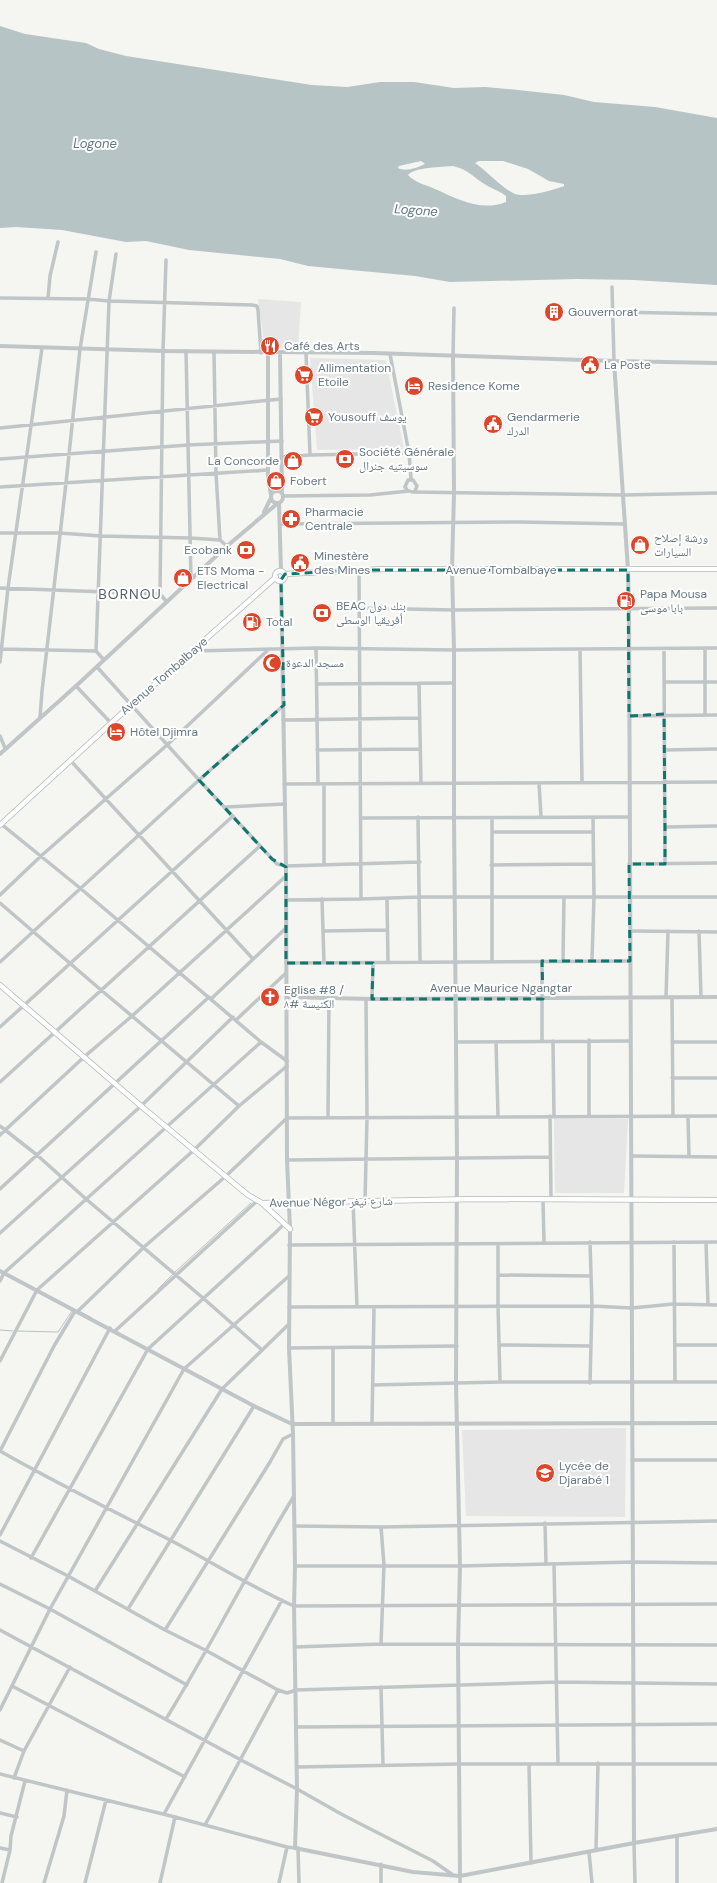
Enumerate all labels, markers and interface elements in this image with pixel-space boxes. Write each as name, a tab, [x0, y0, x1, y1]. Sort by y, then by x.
water label: Logone	[73, 135, 117, 152]
water label: Logone	[394, 200, 438, 220]
building icon: Gouvernorat	[543, 301, 565, 323]
place label: Gouvernorat	[568, 304, 638, 320]
restaurant icon: Café des Arts	[259, 335, 281, 357]
place label: Café des Arts	[284, 338, 360, 354]
public building icon: La Poste	[579, 354, 601, 376]
place label: La Poste	[604, 357, 651, 373]
place label: Allimentation Etoile	[318, 360, 391, 390]
supermarket icon: Allimentation Etoile	[293, 364, 315, 386]
hotel icon: Residence Kome	[403, 375, 425, 397]
place label: Residence Kome	[428, 378, 520, 394]
supermarket icon: Yousouff يوسف	[303, 406, 325, 428]
place label: Yousouff يوسف	[328, 409, 407, 425]
place label: Gendarmerie الدرك	[507, 409, 580, 439]
public building icon: Gendarmerie الدرك	[482, 413, 504, 435]
place label: Société Générale سوسيتيه جنرال	[359, 444, 454, 474]
bank icon: Société Générale سوسيتيه جنرال	[334, 448, 356, 470]
shop icon: La Concorde	[282, 450, 304, 472]
place label: La Concorde	[208, 453, 279, 469]
shop icon: Fobert	[265, 470, 287, 492]
place label: Fobert	[290, 473, 327, 489]
place label: Pharmacie Centrale	[305, 504, 364, 534]
pharmacy icon: Pharmacie Centrale	[280, 508, 302, 530]
place label: ورشة إصلاح السيارات	[654, 530, 708, 560]
shop icon: ورشة إصلاح السيارات	[629, 534, 651, 556]
bank icon: Ecobank	[235, 539, 257, 561]
place label: Ecobank	[184, 542, 232, 558]
place label: Minestère des Mines	[314, 548, 370, 578]
public building icon: Minestère des Mines	[289, 552, 311, 574]
street label: Avenue Tombalbaye	[446, 562, 557, 578]
place label: ETS Moma - Electrical	[197, 563, 265, 593]
shop icon: ETS Moma - Electrical	[172, 567, 194, 589]
district label: BORNOU	[98, 585, 162, 603]
place label: Papa Mousa بابا موسى	[640, 586, 707, 616]
fuel station icon: Papa Mousa بابا موسى	[615, 590, 637, 612]
place label: BEAC بنك دول أفريقيا الوسطى	[336, 598, 406, 628]
bank icon: BEAC بنك دول أفريقيا الوسطى	[311, 602, 333, 624]
fuel station icon: Total	[241, 611, 263, 633]
place label: Total	[266, 614, 292, 630]
street label: Avenue Tombalbaye	[117, 633, 211, 718]
mosque icon: مسجد الدعوة	[261, 652, 283, 674]
place label: مسجد الدعوة	[286, 655, 344, 671]
hotel icon: Hôtel Djimra	[105, 721, 127, 743]
place label: Hôtel Djimra	[130, 724, 198, 740]
street label: Avenue Maurice Ngangtar	[430, 980, 573, 996]
place label: Eglise #8 / الكنيسة #٨	[284, 982, 344, 1012]
church icon: Eglise #8 / الكنيسة #٨	[259, 986, 281, 1008]
street label: Avenue Négor شارع نيغر	[269, 1193, 393, 1211]
place label: Lycée de Djarabé 1	[559, 1458, 609, 1488]
school or university icon: Lycée de Djarabé 1	[534, 1462, 556, 1484]

